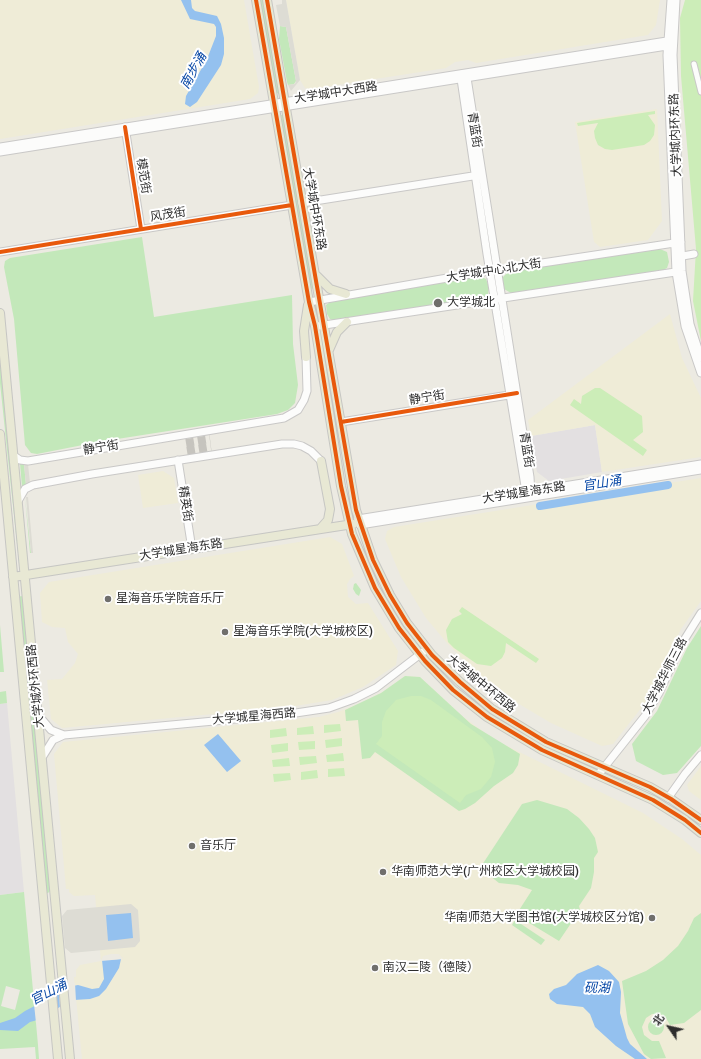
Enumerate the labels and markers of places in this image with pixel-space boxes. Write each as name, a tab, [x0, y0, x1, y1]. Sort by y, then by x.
place label: 大学城北	[447, 296, 495, 310]
marker: 大学城北	[432, 297, 444, 309]
place label: 星海音乐学院音乐厅	[116, 592, 224, 606]
marker: 星海音乐学院音乐厅	[103, 594, 113, 604]
place label: 星海音乐学院(大学城校区)	[233, 625, 373, 639]
marker: 星海音乐学院(大学城校区)	[220, 627, 230, 637]
place label: 音乐厅	[200, 839, 236, 853]
marker: 音乐厅	[187, 841, 197, 851]
place label: 华南师范大学(广州校区大学城校园)	[391, 865, 579, 879]
marker: 华南师范大学(广州校区大学城校园)	[378, 867, 388, 877]
place label: 华南师范大学图书馆(大学城校区分馆)	[444, 911, 644, 925]
marker: 华南师范大学图书馆(大学城校区分馆)	[647, 913, 657, 923]
place label: 南汉二陵（德陵）	[383, 961, 479, 975]
marker: 南汉二陵（德陵）	[370, 963, 380, 973]

